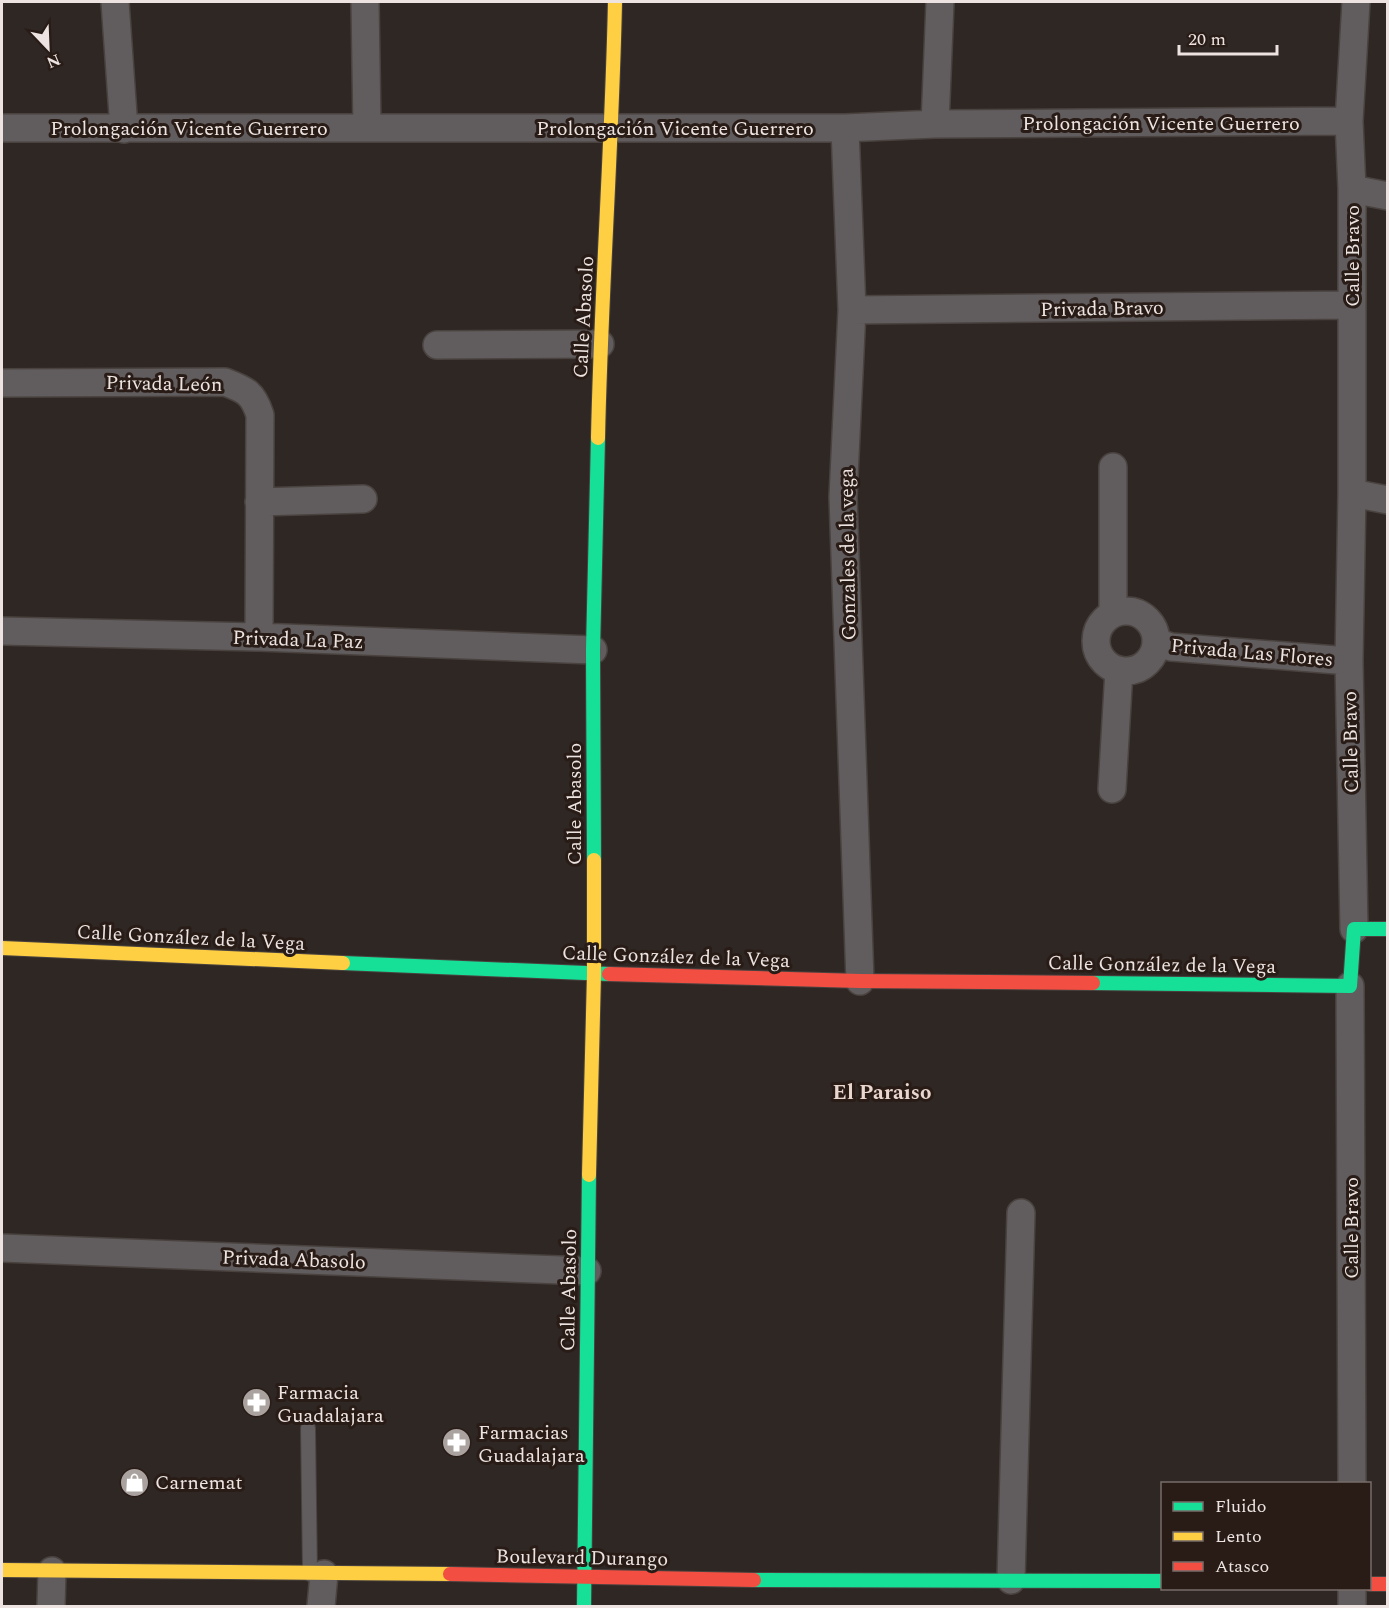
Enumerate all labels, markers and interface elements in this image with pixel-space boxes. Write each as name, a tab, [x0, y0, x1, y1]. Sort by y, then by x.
north arrow	[18, 18, 78, 78]
scale bar	[1179, 18, 1276, 56]
text: 20 m	[1188, 26, 1226, 53]
text: N	[43, 47, 64, 74]
street label: Prolongación Vicente Guerrero	[1022, 109, 1300, 139]
street label: Prolongación Vicente Guerrero	[50, 114, 328, 144]
street label: Prolongación Vicente Guerrero	[536, 114, 814, 144]
street label: Calle Bravo	[1338, 205, 1368, 307]
street label: Calle Abasolo	[566, 255, 602, 379]
street label: Privada Bravo	[1040, 293, 1164, 325]
street label: Privada León	[105, 368, 223, 400]
street label: Gonzales de la vega	[831, 467, 865, 640]
street label: Privada La Paz	[232, 623, 364, 657]
street label: Privada Las Flores	[1169, 631, 1334, 675]
street label: Calle Bravo	[1335, 691, 1367, 793]
street label: Calle Abasolo	[560, 743, 590, 865]
street label: Calle González de la Vega	[76, 917, 306, 959]
street label: Calle González de la Vega	[561, 938, 791, 976]
street label: Calle González de la Vega	[1048, 948, 1277, 982]
district label: El Paraiso	[833, 1077, 931, 1109]
street label: Calle Bravo	[1337, 1177, 1367, 1279]
street label: Calle Abasolo	[553, 1229, 585, 1351]
street label: Privada Abasolo	[222, 1242, 366, 1278]
place label: Farmacia Guadalajara	[277, 1378, 384, 1431]
pharmacy icon: Farmacia Guadalajara	[240, 1387, 272, 1419]
place label: Farmacias Guadalajara	[478, 1418, 585, 1471]
pharmacy icon: Farmacias Guadalajara	[441, 1427, 473, 1459]
shop icon: Carnemat	[118, 1466, 150, 1498]
place label: Carnemat	[155, 1468, 243, 1498]
legend	[1161, 1482, 1371, 1590]
text: Fluido	[1215, 1493, 1267, 1520]
text: Lento	[1215, 1523, 1262, 1550]
street label: Boulevard Durango	[496, 1541, 668, 1574]
text: Atasco	[1215, 1553, 1269, 1580]

